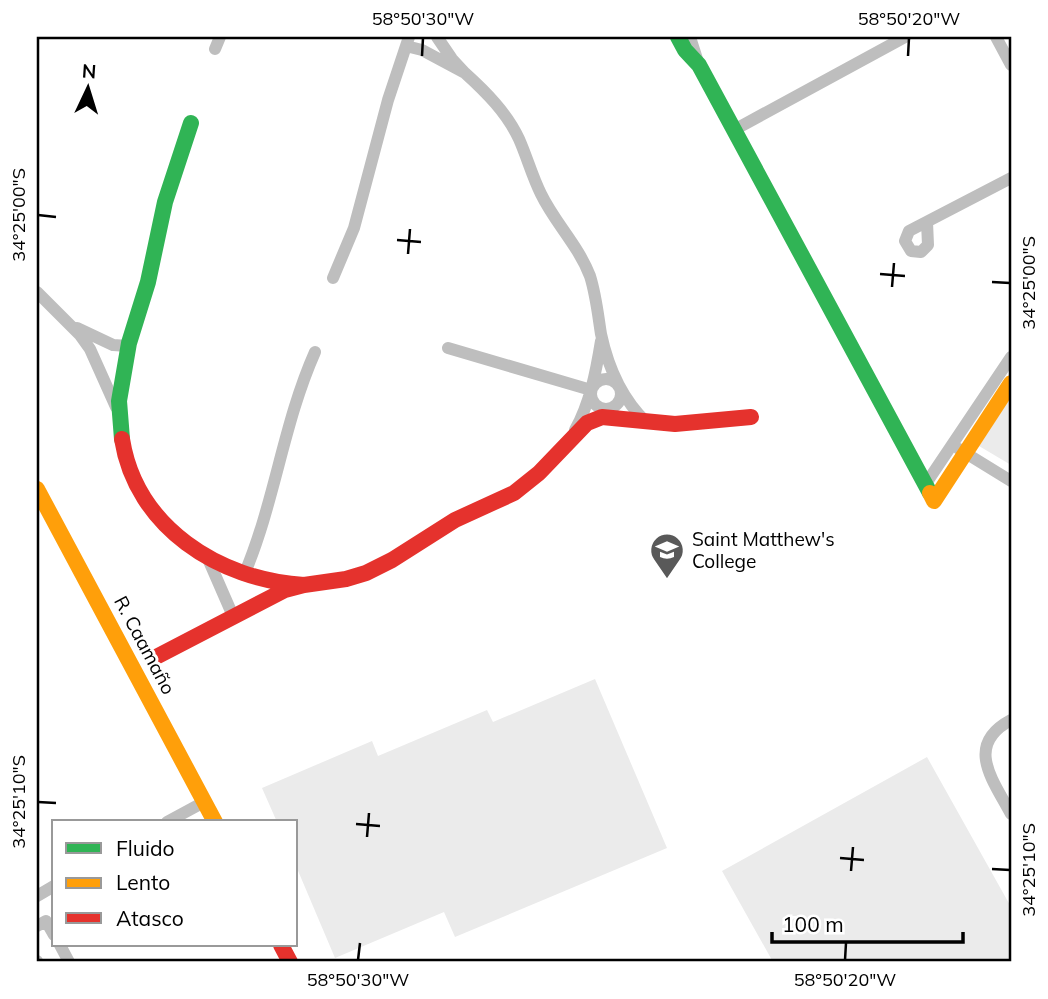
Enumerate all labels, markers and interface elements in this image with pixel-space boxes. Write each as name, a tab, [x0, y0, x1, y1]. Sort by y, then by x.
text: 58°50'30"W	[372, 7, 474, 30]
text: 58°50'20"W	[858, 7, 960, 30]
north arrow	[52, 52, 122, 122]
text: N	[81, 59, 97, 84]
text: 34°25'00"S	[7, 168, 30, 262]
text: 34°25'00"S	[1017, 236, 1040, 330]
place label: Saint Matthew's College	[692, 527, 835, 573]
school or university icon: Saint Matthew's College	[648, 531, 686, 580]
street label: R. Caamaño	[109, 592, 181, 698]
text: 34°25'10"S	[7, 755, 30, 849]
legend	[52, 820, 298, 946]
text: 34°25'10"S	[1017, 823, 1040, 917]
text: Fluido	[116, 835, 175, 861]
text: Lento	[116, 869, 170, 895]
scale bar	[772, 901, 962, 945]
text: Atasco	[116, 905, 184, 931]
text: 100 m	[782, 911, 844, 937]
text: 58°50'30"W	[307, 968, 409, 991]
text: 58°50'20"W	[794, 968, 896, 991]

